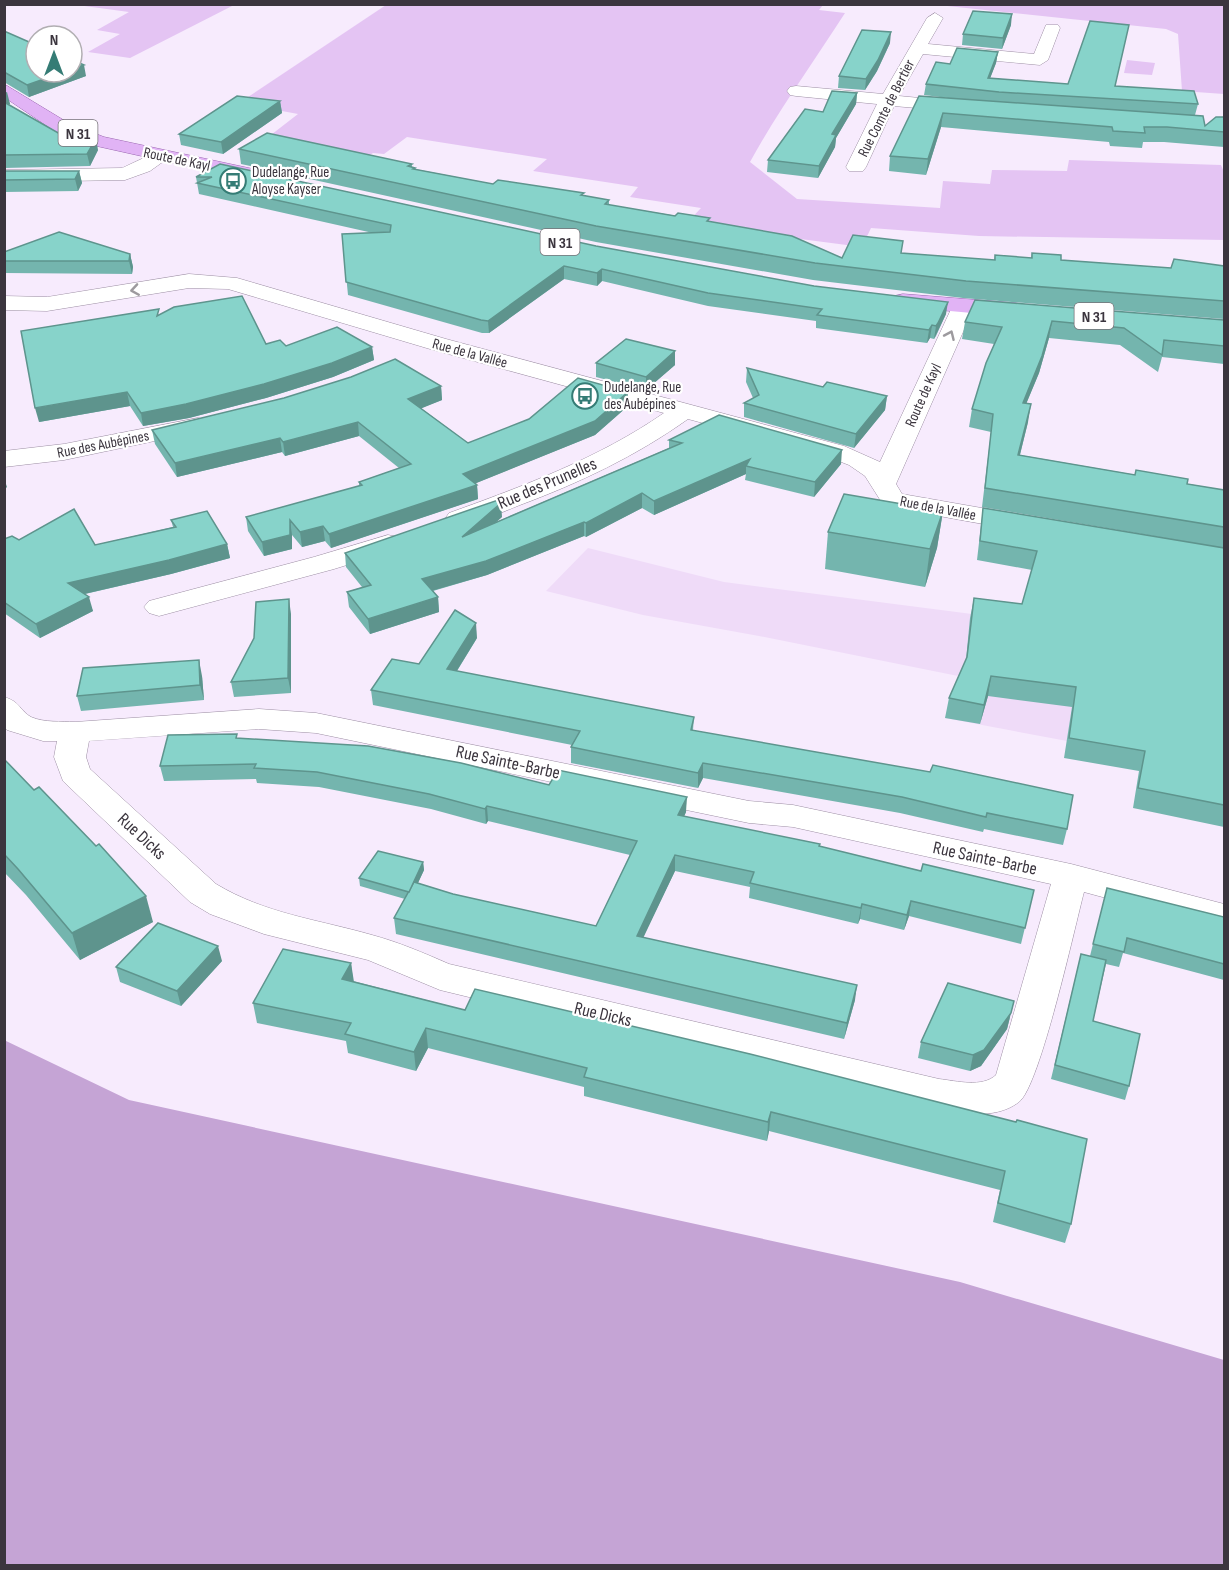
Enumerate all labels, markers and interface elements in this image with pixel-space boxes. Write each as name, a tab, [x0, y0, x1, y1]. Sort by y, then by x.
north arrow	[24, 24, 84, 84]
text: N	[50, 31, 58, 50]
street label: Rue Comte de Bertier	[854, 56, 920, 160]
road number: N 31	[58, 120, 98, 146]
street label: Route de Kayl	[142, 143, 212, 176]
place label: Dudelange, Rue Aloyse Kayser	[251, 163, 329, 199]
bus stop icon: Dudelange, Rue Aloyse Kayser	[218, 166, 248, 196]
road number: N 31	[540, 229, 580, 255]
one-way arrow	[130, 283, 140, 296]
road number: N 31	[1074, 303, 1114, 329]
one-way arrow	[942, 330, 954, 341]
street label: Rue de la Vallée	[430, 334, 509, 373]
street label: Route de Kayl	[901, 360, 946, 430]
place label: Dudelange, Rue des Aubépines	[604, 378, 681, 414]
bus stop icon: Dudelange, Rue des Aubépines	[570, 381, 600, 411]
street label: Rue des Aubépines	[55, 426, 151, 463]
street label: Rue des Prunelles	[494, 453, 600, 514]
street label: Rue de la Vallée	[898, 492, 977, 525]
street label: Rue Sainte-Barbe	[454, 741, 562, 784]
street label: Rue Dicks	[113, 809, 170, 864]
street label: Rue Sainte-Barbe	[931, 837, 1039, 880]
street label: Rue Dicks	[572, 998, 634, 1031]

